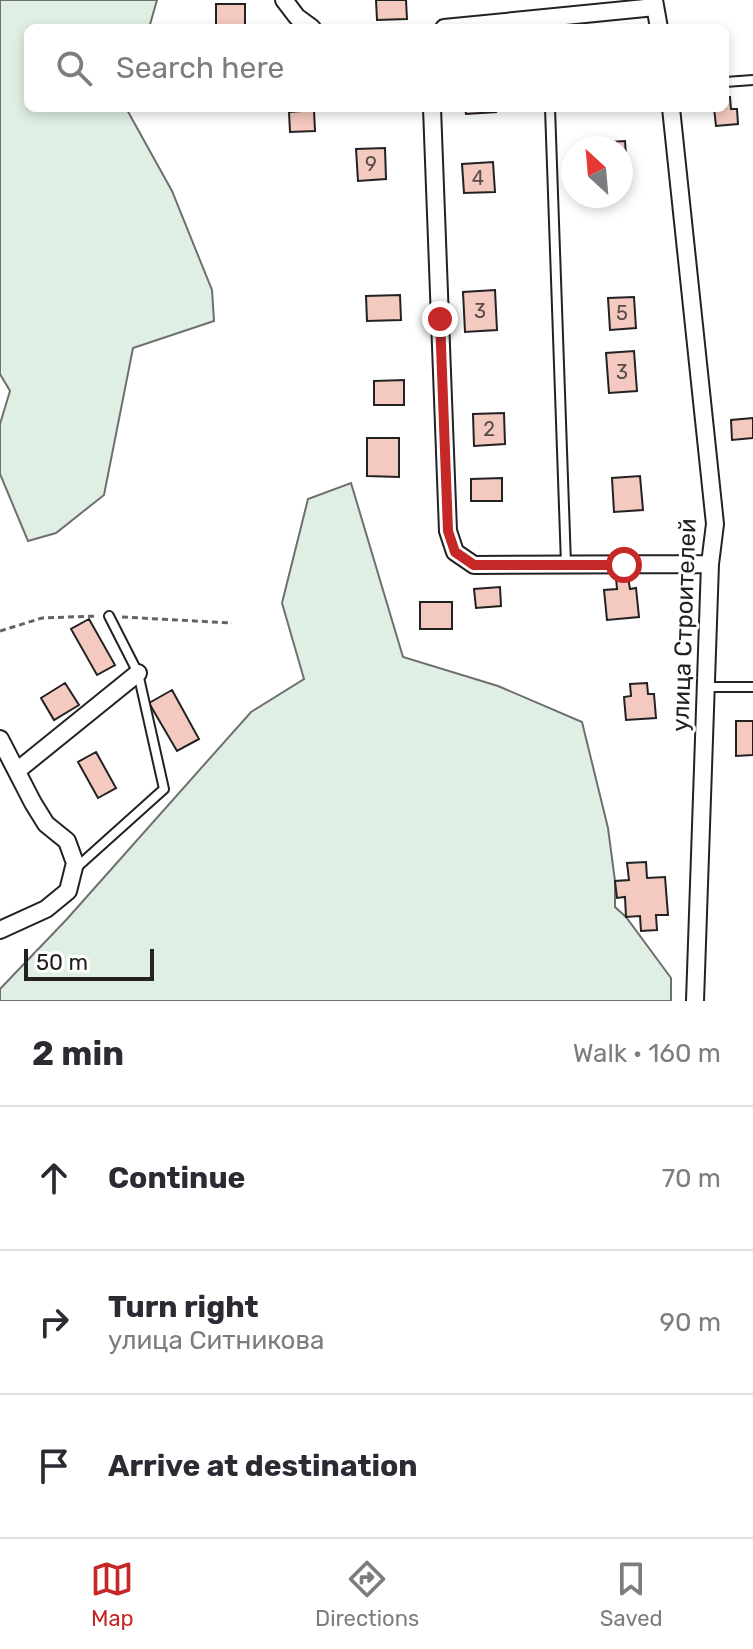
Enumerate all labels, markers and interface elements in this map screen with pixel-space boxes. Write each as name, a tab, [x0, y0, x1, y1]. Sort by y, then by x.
search box	[24, 24, 729, 112]
icon: search	[52, 46, 96, 90]
text: Search here	[116, 50, 284, 86]
north arrow	[561, 136, 633, 208]
house number: 9	[365, 152, 377, 176]
house number: 4	[472, 166, 484, 190]
house number: 3	[474, 299, 486, 323]
route end	[422, 301, 458, 337]
house number: 5	[616, 301, 628, 325]
house number: 3	[616, 360, 628, 384]
house number: 2	[483, 417, 495, 441]
street label: улица Строителей	[666, 518, 702, 732]
route start	[606, 547, 642, 583]
scale bar	[24, 945, 154, 981]
text: 50 m	[36, 949, 88, 976]
text: 2 min	[32, 1033, 124, 1074]
text: Walk · 160 m	[573, 1038, 721, 1069]
icon: ahead	[32, 1156, 76, 1200]
text: Continue	[108, 1160, 245, 1196]
text: 70 m	[662, 1163, 721, 1194]
text: Turn right	[108, 1289, 259, 1325]
icon: right	[32, 1300, 76, 1344]
text: 90 m	[660, 1307, 721, 1338]
text: улица Ситникова	[108, 1325, 324, 1356]
icon: arrive	[32, 1444, 76, 1488]
text: Arrive at destination	[108, 1448, 418, 1484]
tab: Map	[90, 1557, 134, 1632]
tab: Directions	[315, 1557, 419, 1632]
tab: Saved	[600, 1557, 663, 1632]

